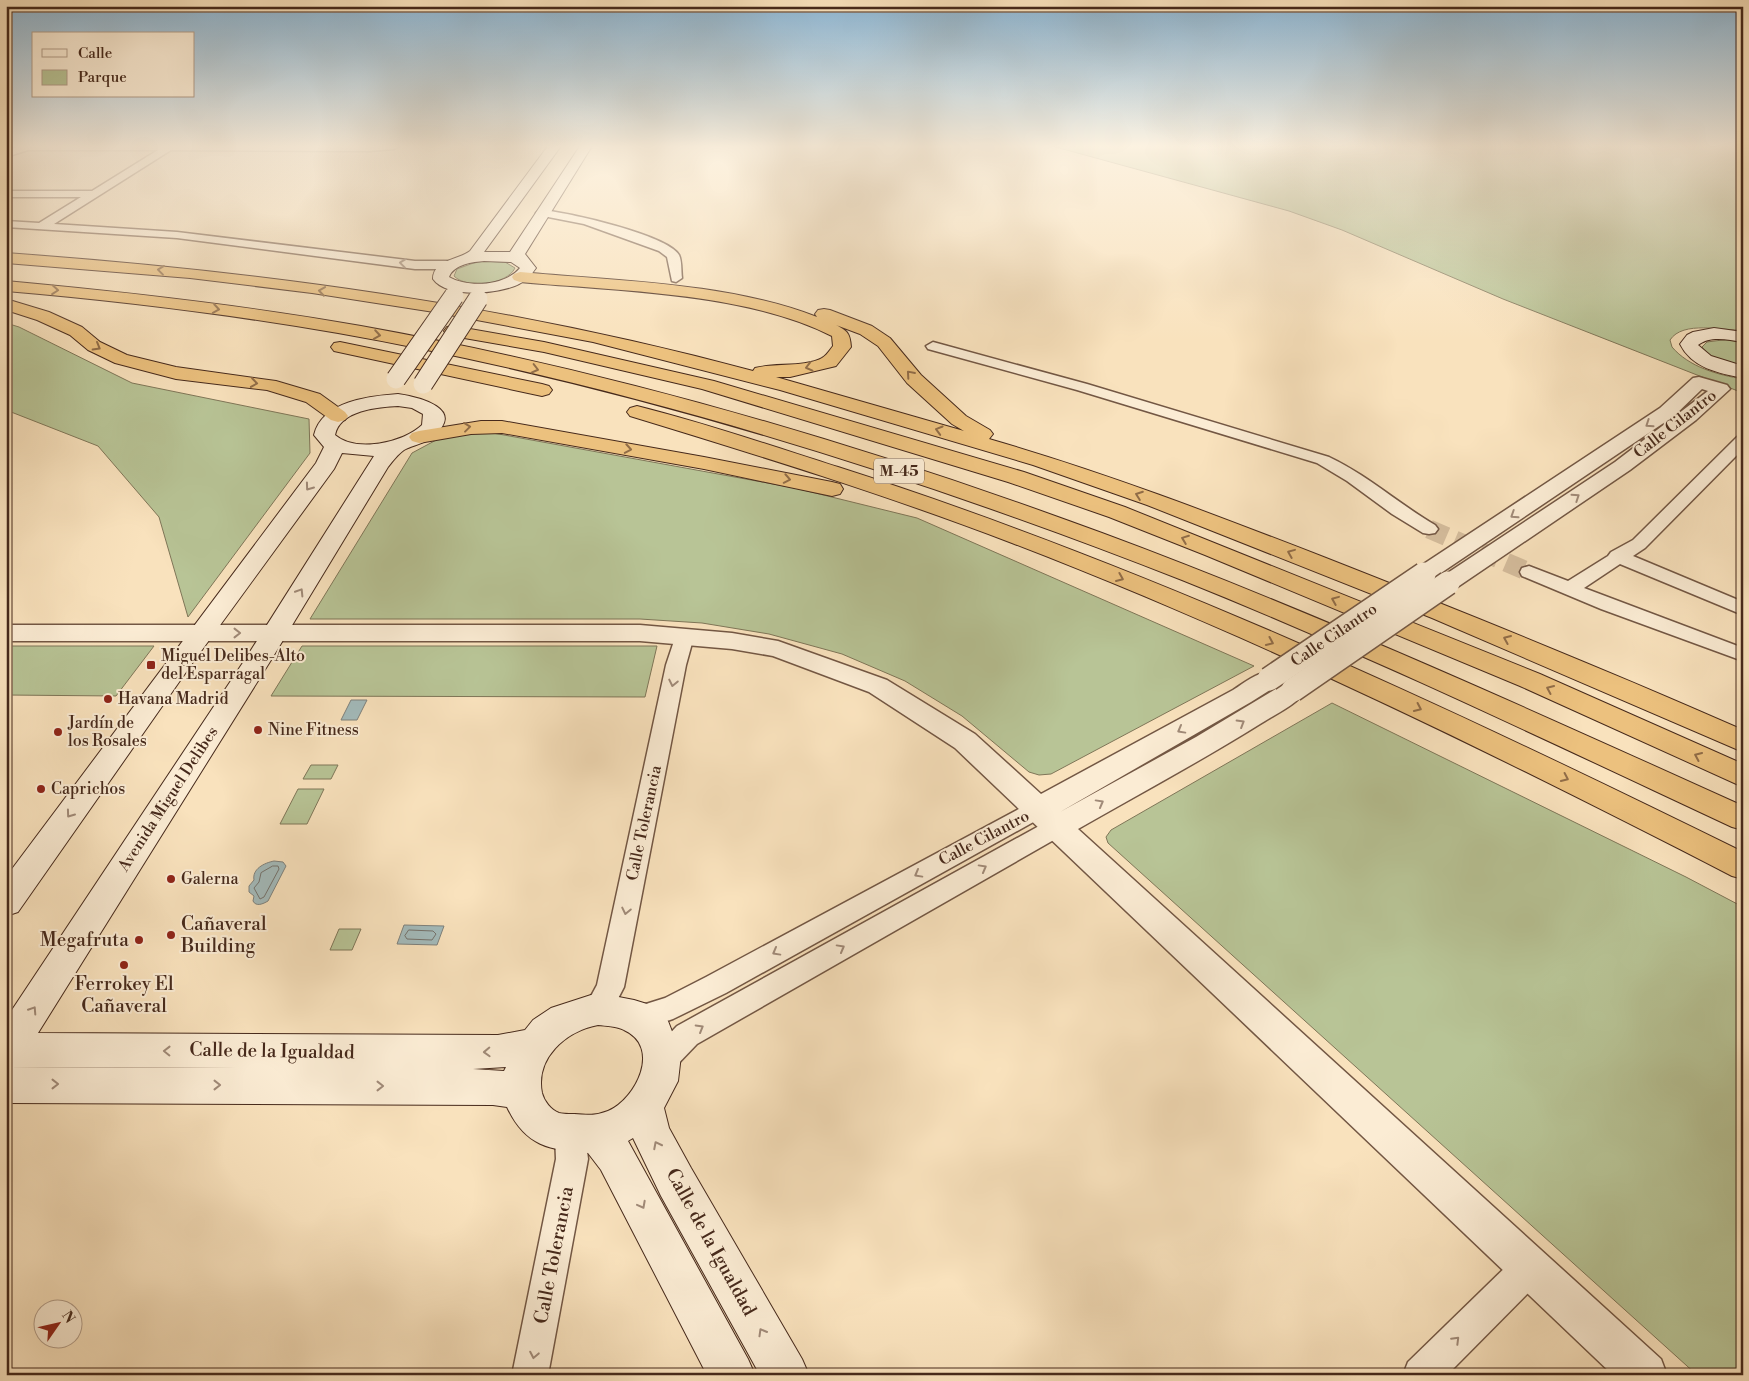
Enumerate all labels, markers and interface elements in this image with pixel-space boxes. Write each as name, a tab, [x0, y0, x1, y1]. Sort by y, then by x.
legend	[32, 32, 195, 98]
text: Calle	[78, 44, 112, 63]
text: Parque	[78, 68, 127, 87]
one-way arrow	[398, 258, 406, 269]
one-way arrow	[157, 265, 165, 276]
one-way arrow	[51, 284, 59, 295]
one-way arrow	[318, 286, 326, 297]
one-way arrow	[212, 303, 221, 313]
one-way arrow	[372, 329, 381, 339]
one-way arrow	[92, 340, 101, 350]
one-way arrow	[804, 361, 813, 372]
one-way arrow	[531, 363, 540, 374]
one-way arrow	[907, 371, 916, 380]
one-way arrow	[251, 377, 259, 388]
street label: Calle Cilantro	[1629, 385, 1721, 463]
one-way arrow	[1645, 418, 1655, 427]
one-way arrow	[463, 423, 472, 433]
one-way arrow	[935, 426, 943, 436]
one-way arrow	[623, 444, 632, 454]
road number: M-45	[874, 458, 924, 484]
one-way arrow	[783, 473, 792, 484]
one-way arrow	[306, 481, 315, 491]
one-way arrow	[1135, 491, 1144, 501]
one-way arrow	[1570, 494, 1579, 503]
one-way arrow	[1510, 508, 1519, 518]
one-way arrow	[1181, 535, 1190, 545]
one-way arrow	[1287, 549, 1296, 559]
one-way arrow	[1115, 572, 1124, 583]
one-way arrow	[293, 588, 303, 597]
one-way arrow	[1332, 596, 1340, 606]
street label: Calle Cilantro	[1287, 599, 1381, 671]
one-way arrow	[234, 628, 242, 638]
one-way arrow	[1503, 634, 1512, 645]
one-way arrow	[1265, 636, 1274, 647]
place label: Miguel Delibes-Alto del Esparragal	[161, 646, 305, 684]
marker: Miguel Delibes-Alto del Esparragal	[145, 659, 157, 671]
one-way arrow	[668, 679, 678, 687]
one-way arrow	[1546, 685, 1555, 695]
place label: Havana Madrid	[118, 689, 229, 709]
marker: Havana Madrid	[102, 693, 114, 705]
one-way arrow	[1413, 702, 1422, 713]
place label: Jardín de los Rosales	[67, 713, 147, 751]
place label: Nine Fitness	[268, 720, 359, 740]
one-way arrow	[1236, 720, 1245, 730]
street label: Avenida Miguel Delibes	[113, 723, 222, 876]
marker: Nine Fitness	[252, 724, 264, 736]
one-way arrow	[1178, 724, 1187, 734]
marker: Jardín de los Rosales	[52, 726, 64, 738]
one-way arrow	[1694, 751, 1703, 762]
street label: Calle Tolerancia	[622, 763, 666, 883]
one-way arrow	[1560, 772, 1569, 782]
place label: Caprichos	[51, 779, 125, 799]
marker: Caprichos	[35, 783, 47, 795]
one-way arrow	[1094, 799, 1103, 809]
street label: Calle Cilantro	[935, 806, 1033, 870]
one-way arrow	[68, 808, 76, 817]
one-way arrow	[977, 865, 986, 875]
one-way arrow	[914, 868, 923, 878]
place label: Galerna	[181, 869, 239, 889]
marker: Galerna	[165, 873, 177, 885]
one-way arrow	[621, 906, 631, 915]
place label: Cañaveral Building	[180, 912, 267, 958]
place label: Megafruta	[40, 928, 129, 952]
marker: Cañaveral Building	[165, 929, 177, 941]
marker: Megafruta	[133, 934, 145, 946]
one-way arrow	[836, 944, 845, 954]
one-way arrow	[772, 946, 781, 956]
marker: Ferrokey El Cañaveral	[118, 959, 130, 971]
place label: Ferrokey El Cañaveral	[74, 972, 174, 1018]
one-way arrow	[26, 1007, 36, 1016]
one-way arrow	[694, 1024, 703, 1034]
street label: Calle de la Igualdad	[189, 1038, 355, 1064]
one-way arrow	[163, 1045, 171, 1056]
one-way arrow	[483, 1047, 491, 1057]
one-way arrow	[52, 1079, 59, 1089]
one-way arrow	[214, 1080, 222, 1090]
one-way arrow	[376, 1081, 384, 1091]
one-way arrow	[653, 1141, 663, 1150]
street label: Calle de la Igualdad	[660, 1164, 762, 1320]
street label: Calle Tolerancia	[529, 1184, 579, 1326]
one-way arrow	[635, 1200, 645, 1209]
north arrow	[32, 1298, 82, 1348]
text: N	[57, 1308, 79, 1327]
one-way arrow	[758, 1329, 768, 1338]
one-way arrow	[1450, 1337, 1459, 1346]
one-way arrow	[529, 1350, 540, 1359]

